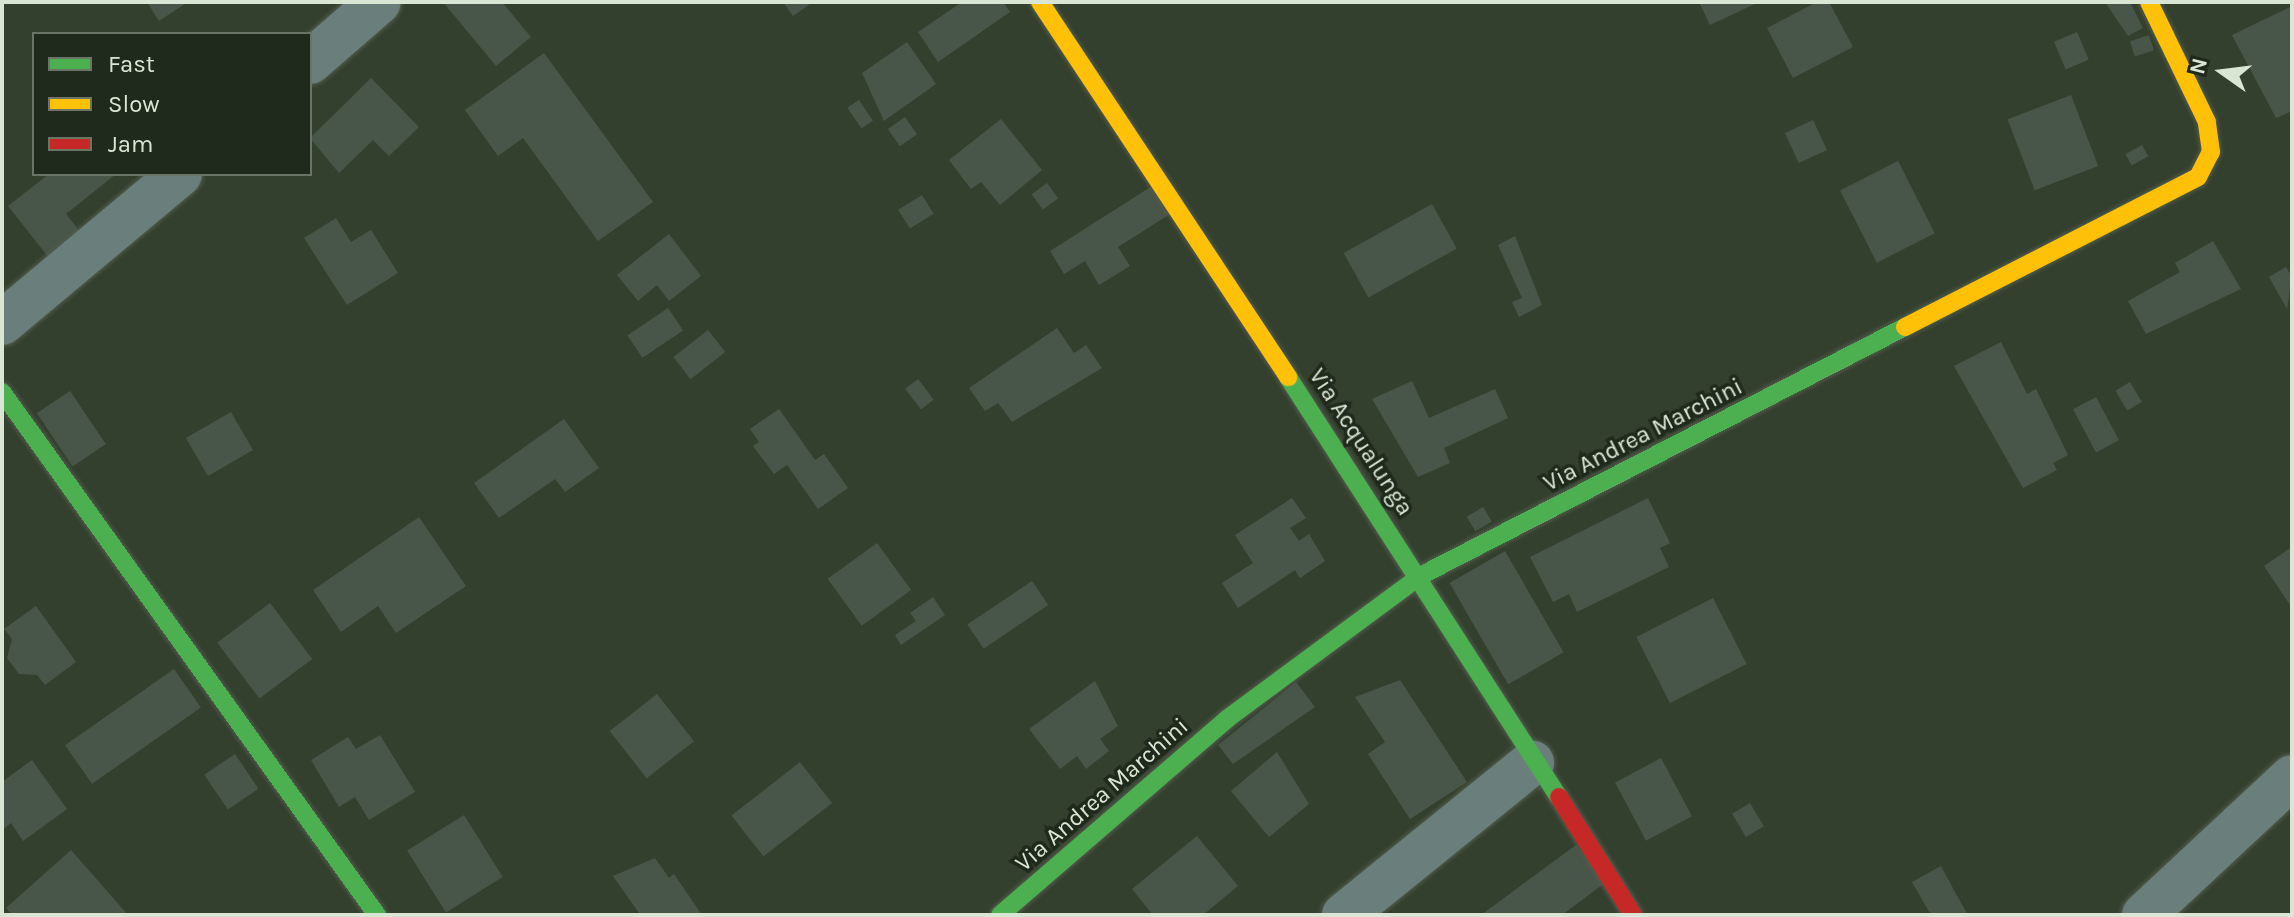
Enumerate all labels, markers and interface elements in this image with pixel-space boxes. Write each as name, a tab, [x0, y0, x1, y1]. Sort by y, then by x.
legend	[32, 32, 312, 176]
north arrow	[2182, 32, 2262, 112]
text: Fast	[108, 50, 155, 78]
text: N	[2184, 55, 2213, 77]
text: Slow	[108, 90, 160, 118]
text: Jam	[108, 130, 153, 158]
street label: Via Acqualunga	[1303, 363, 1419, 521]
street label: Via Andrea Marchini	[1539, 372, 1747, 498]
street label: Via Andrea Marchini	[1010, 712, 1194, 878]

